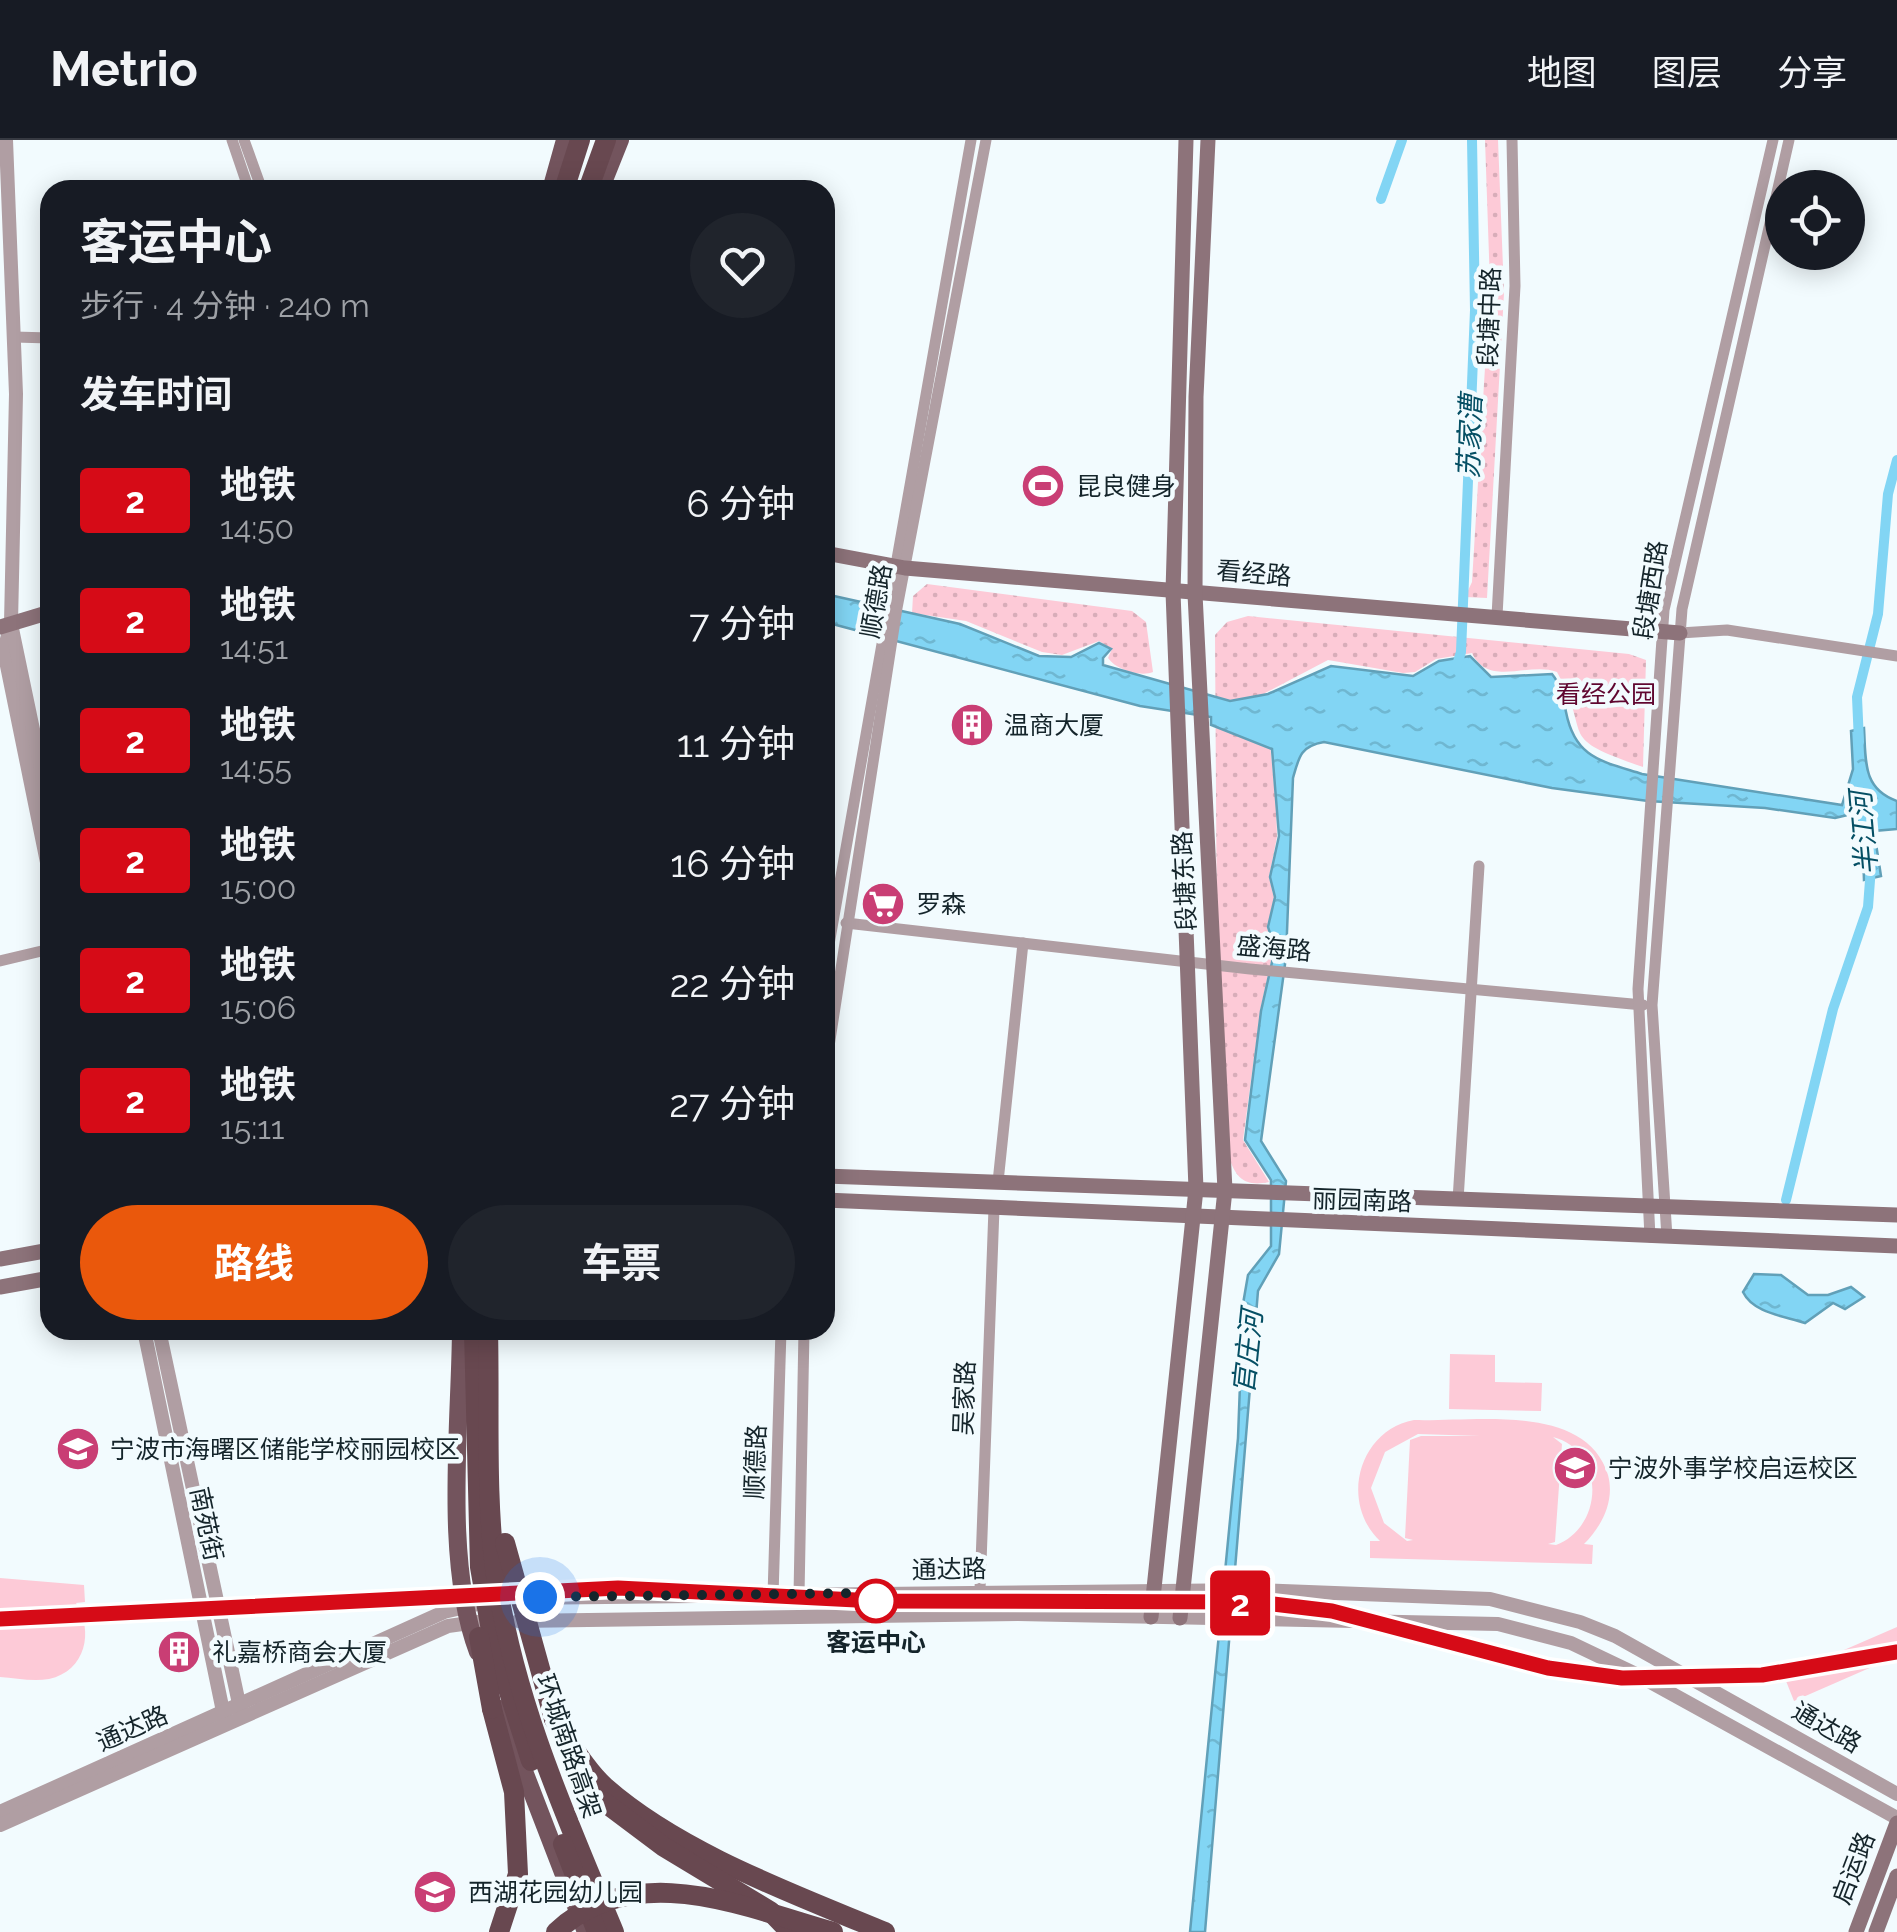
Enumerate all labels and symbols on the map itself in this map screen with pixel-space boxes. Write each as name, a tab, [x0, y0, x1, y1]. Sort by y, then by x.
street label: 段塘中路	[1472, 266, 1506, 368]
water label: 苏家漕	[1452, 389, 1488, 480]
sports icon: 昆良健身	[1020, 463, 1066, 509]
place label: 昆良健身	[1076, 471, 1176, 501]
street label: 段塘西路	[1627, 538, 1673, 642]
street label: 看经路	[1215, 555, 1293, 591]
street label: 顺德路	[855, 561, 897, 641]
park label: 看经公园	[1556, 679, 1656, 709]
building icon: 温商大厦	[949, 702, 995, 748]
place label: 温商大厦	[1004, 710, 1104, 740]
water label: 半江河	[1843, 785, 1884, 876]
street label: 段塘东路	[1166, 830, 1202, 932]
supermarket icon: 罗森	[860, 881, 906, 927]
place label: 罗森	[916, 889, 966, 919]
street label: 盛海路	[1235, 930, 1313, 966]
street label: 丽园南路	[1311, 1183, 1413, 1217]
water label: 官庄河	[1227, 1304, 1269, 1396]
street label: 吴家路	[948, 1360, 980, 1436]
street label: 顺德路	[739, 1424, 771, 1500]
school or university icon: 宁波市海曙区储能学校丽园校区	[55, 1426, 101, 1472]
place label: 宁波市海曙区储能学校丽园校区	[110, 1434, 460, 1464]
school or university icon: 宁波外事学校启运校区	[1552, 1445, 1598, 1491]
place label: 宁波外事学校启运校区	[1608, 1453, 1858, 1483]
street label: 南苑街	[185, 1484, 229, 1564]
street label: 通达路	[911, 1553, 987, 1585]
line badge: 2	[1208, 1570, 1272, 1636]
your location	[515, 1572, 565, 1622]
marker: 客运中心	[855, 1580, 897, 1622]
place label: 客运中心	[826, 1627, 926, 1657]
building icon: 礼嘉桥商会大厦	[156, 1629, 202, 1675]
place label: 礼嘉桥商会大厦	[212, 1637, 387, 1667]
street label: 环城南路高架	[530, 1670, 608, 1822]
street label: 通达路	[1787, 1695, 1867, 1759]
street label: 通达路	[92, 1699, 172, 1757]
street label: 启运路	[1826, 1828, 1880, 1908]
school or university icon: 西湖花园幼儿园	[412, 1869, 458, 1915]
place label: 西湖花园幼儿园	[468, 1877, 643, 1907]

